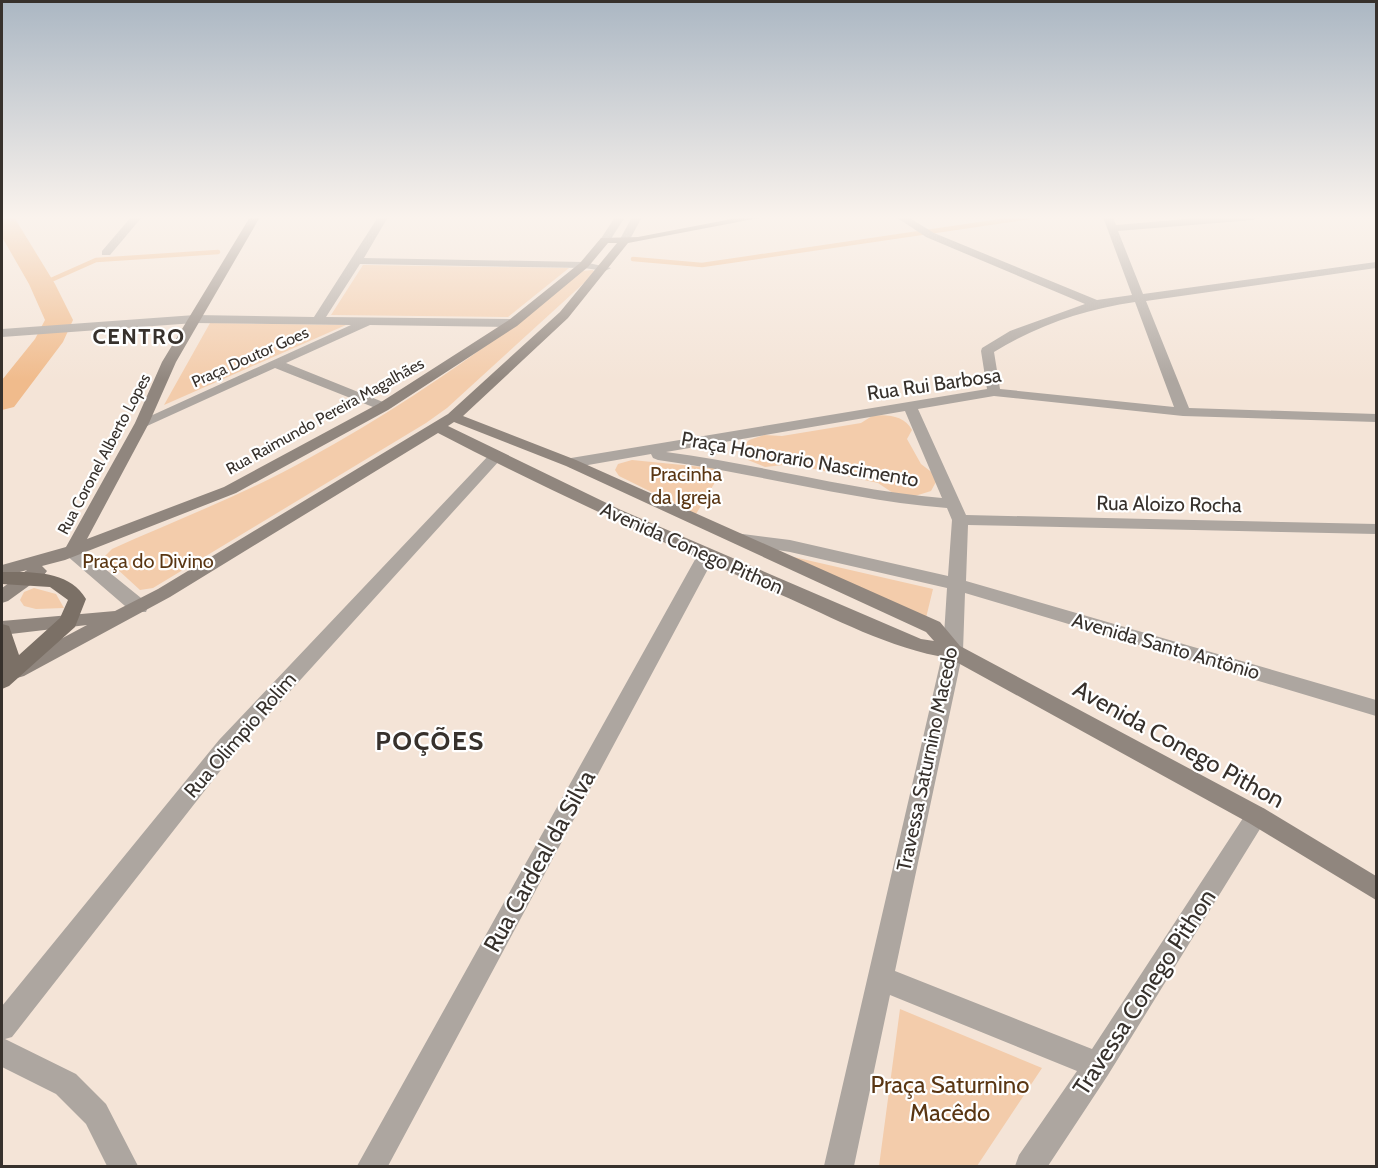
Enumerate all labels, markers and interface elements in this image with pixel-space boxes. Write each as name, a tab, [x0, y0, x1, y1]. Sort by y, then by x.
district label: CENTRO	[92, 323, 186, 350]
street label: Praça Doutor Goes	[189, 323, 312, 391]
street label: Rua Raimundo Pereira Magalhães	[223, 353, 428, 478]
street label: Rua Rui Barbosa	[865, 363, 1003, 405]
street label: Rua Coronel Alberto Lopes	[53, 370, 155, 538]
street label: Praça Honorario Nascimento	[679, 426, 921, 492]
park label: Pracinha da Igreja	[650, 462, 722, 509]
street label: Rua Aloizo Rocha	[1096, 491, 1242, 517]
street label: Avenida Conego Pithon	[597, 497, 787, 599]
park label: Praça do Divino	[82, 549, 214, 573]
street label: Avenida Santo Antônio	[1069, 608, 1263, 684]
street label: Travessa Saturnino Macedo	[891, 645, 963, 873]
street label: Rua Olimpio Rolim	[179, 667, 301, 803]
street label: Avenida Conego Pithon	[1068, 674, 1290, 814]
district label: POÇÕES	[375, 725, 485, 757]
street label: Rua Cardeal da Silva	[477, 765, 601, 957]
street label: Travessa Conego Pithon	[1066, 883, 1222, 1101]
park label: Praça Saturnino Macêdo	[871, 1070, 1029, 1127]

